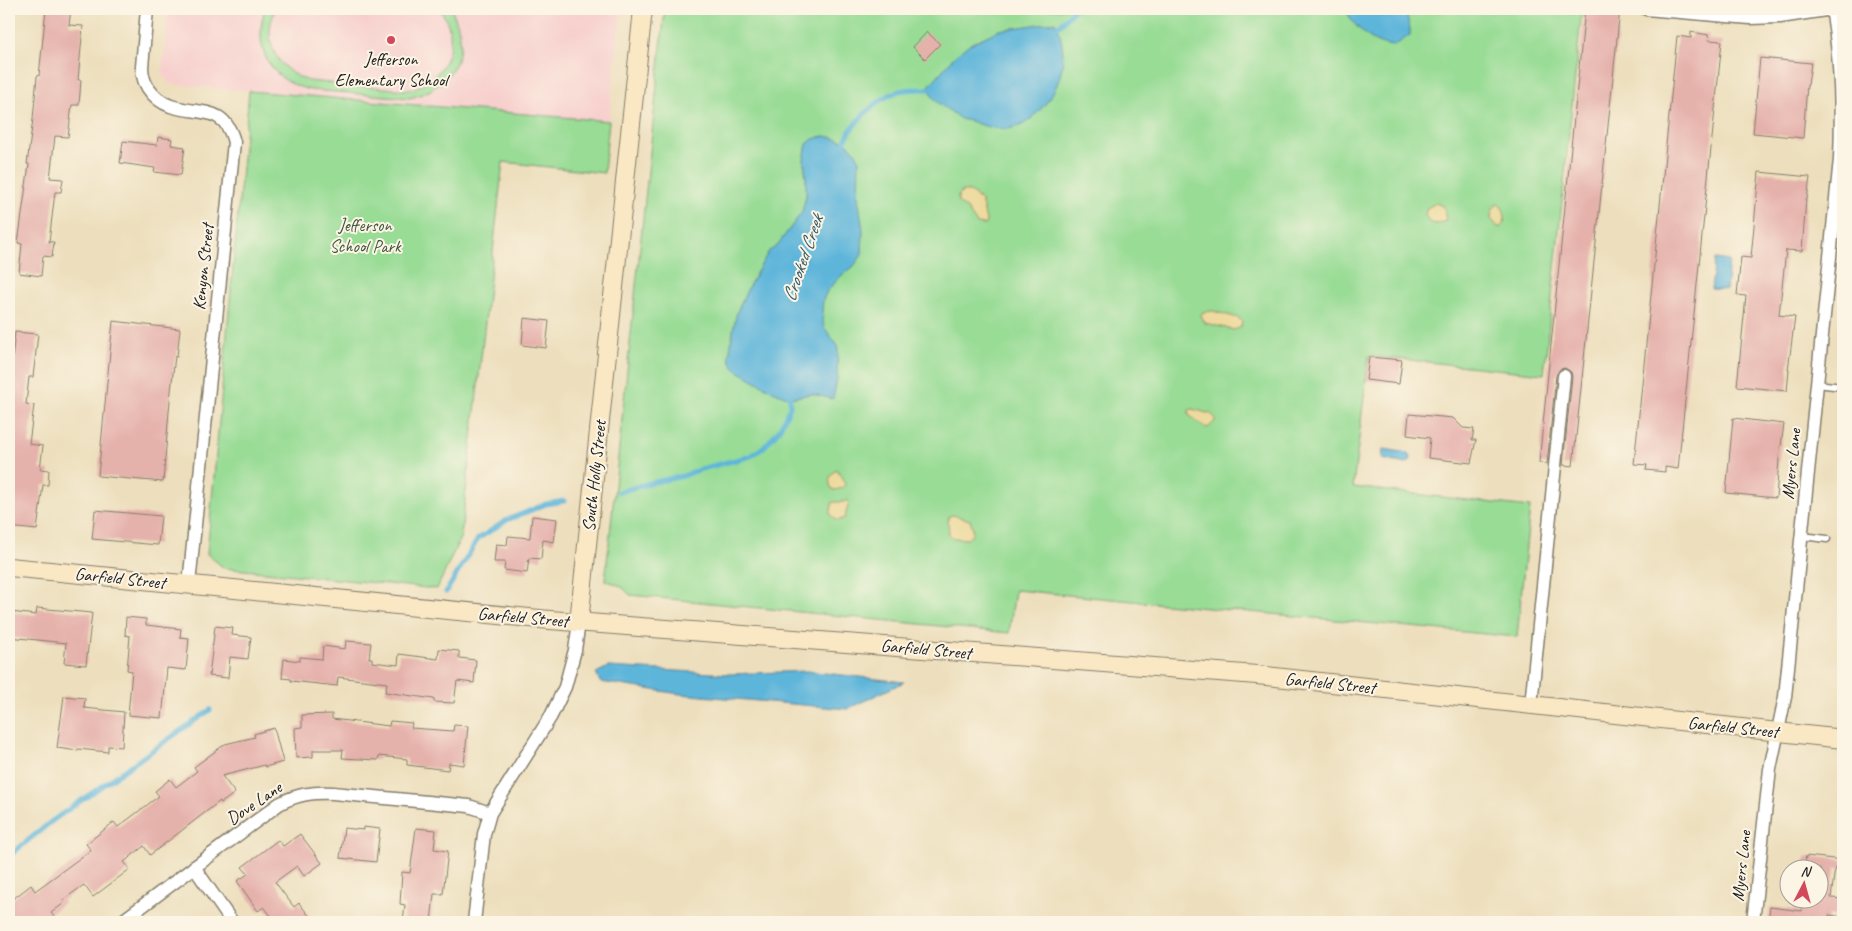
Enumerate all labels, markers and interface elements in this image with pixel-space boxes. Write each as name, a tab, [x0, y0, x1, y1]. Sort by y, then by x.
marker: Jefferson Elementary School	[385, 34, 397, 46]
place label: Jefferson Elementary School	[335, 48, 450, 91]
water label: Crooked Creek	[777, 209, 830, 305]
park label: Jefferson School Park	[329, 214, 402, 257]
street label: Kenyon Street	[188, 220, 219, 311]
street label: South Holly Street	[577, 417, 611, 533]
street label: Myers Lane	[1776, 427, 1806, 500]
street label: Garfield Street	[74, 562, 169, 594]
street label: Garfield Street	[477, 602, 572, 632]
street label: Garfield Street	[880, 634, 975, 664]
street label: Garfield Street	[1284, 667, 1379, 699]
street label: Garfield Street	[1687, 711, 1782, 743]
street label: Dove Lane	[222, 776, 287, 830]
street label: Myers Lane	[1726, 829, 1756, 902]
north arrow	[1780, 858, 1830, 908]
text: N	[1800, 863, 1813, 881]

